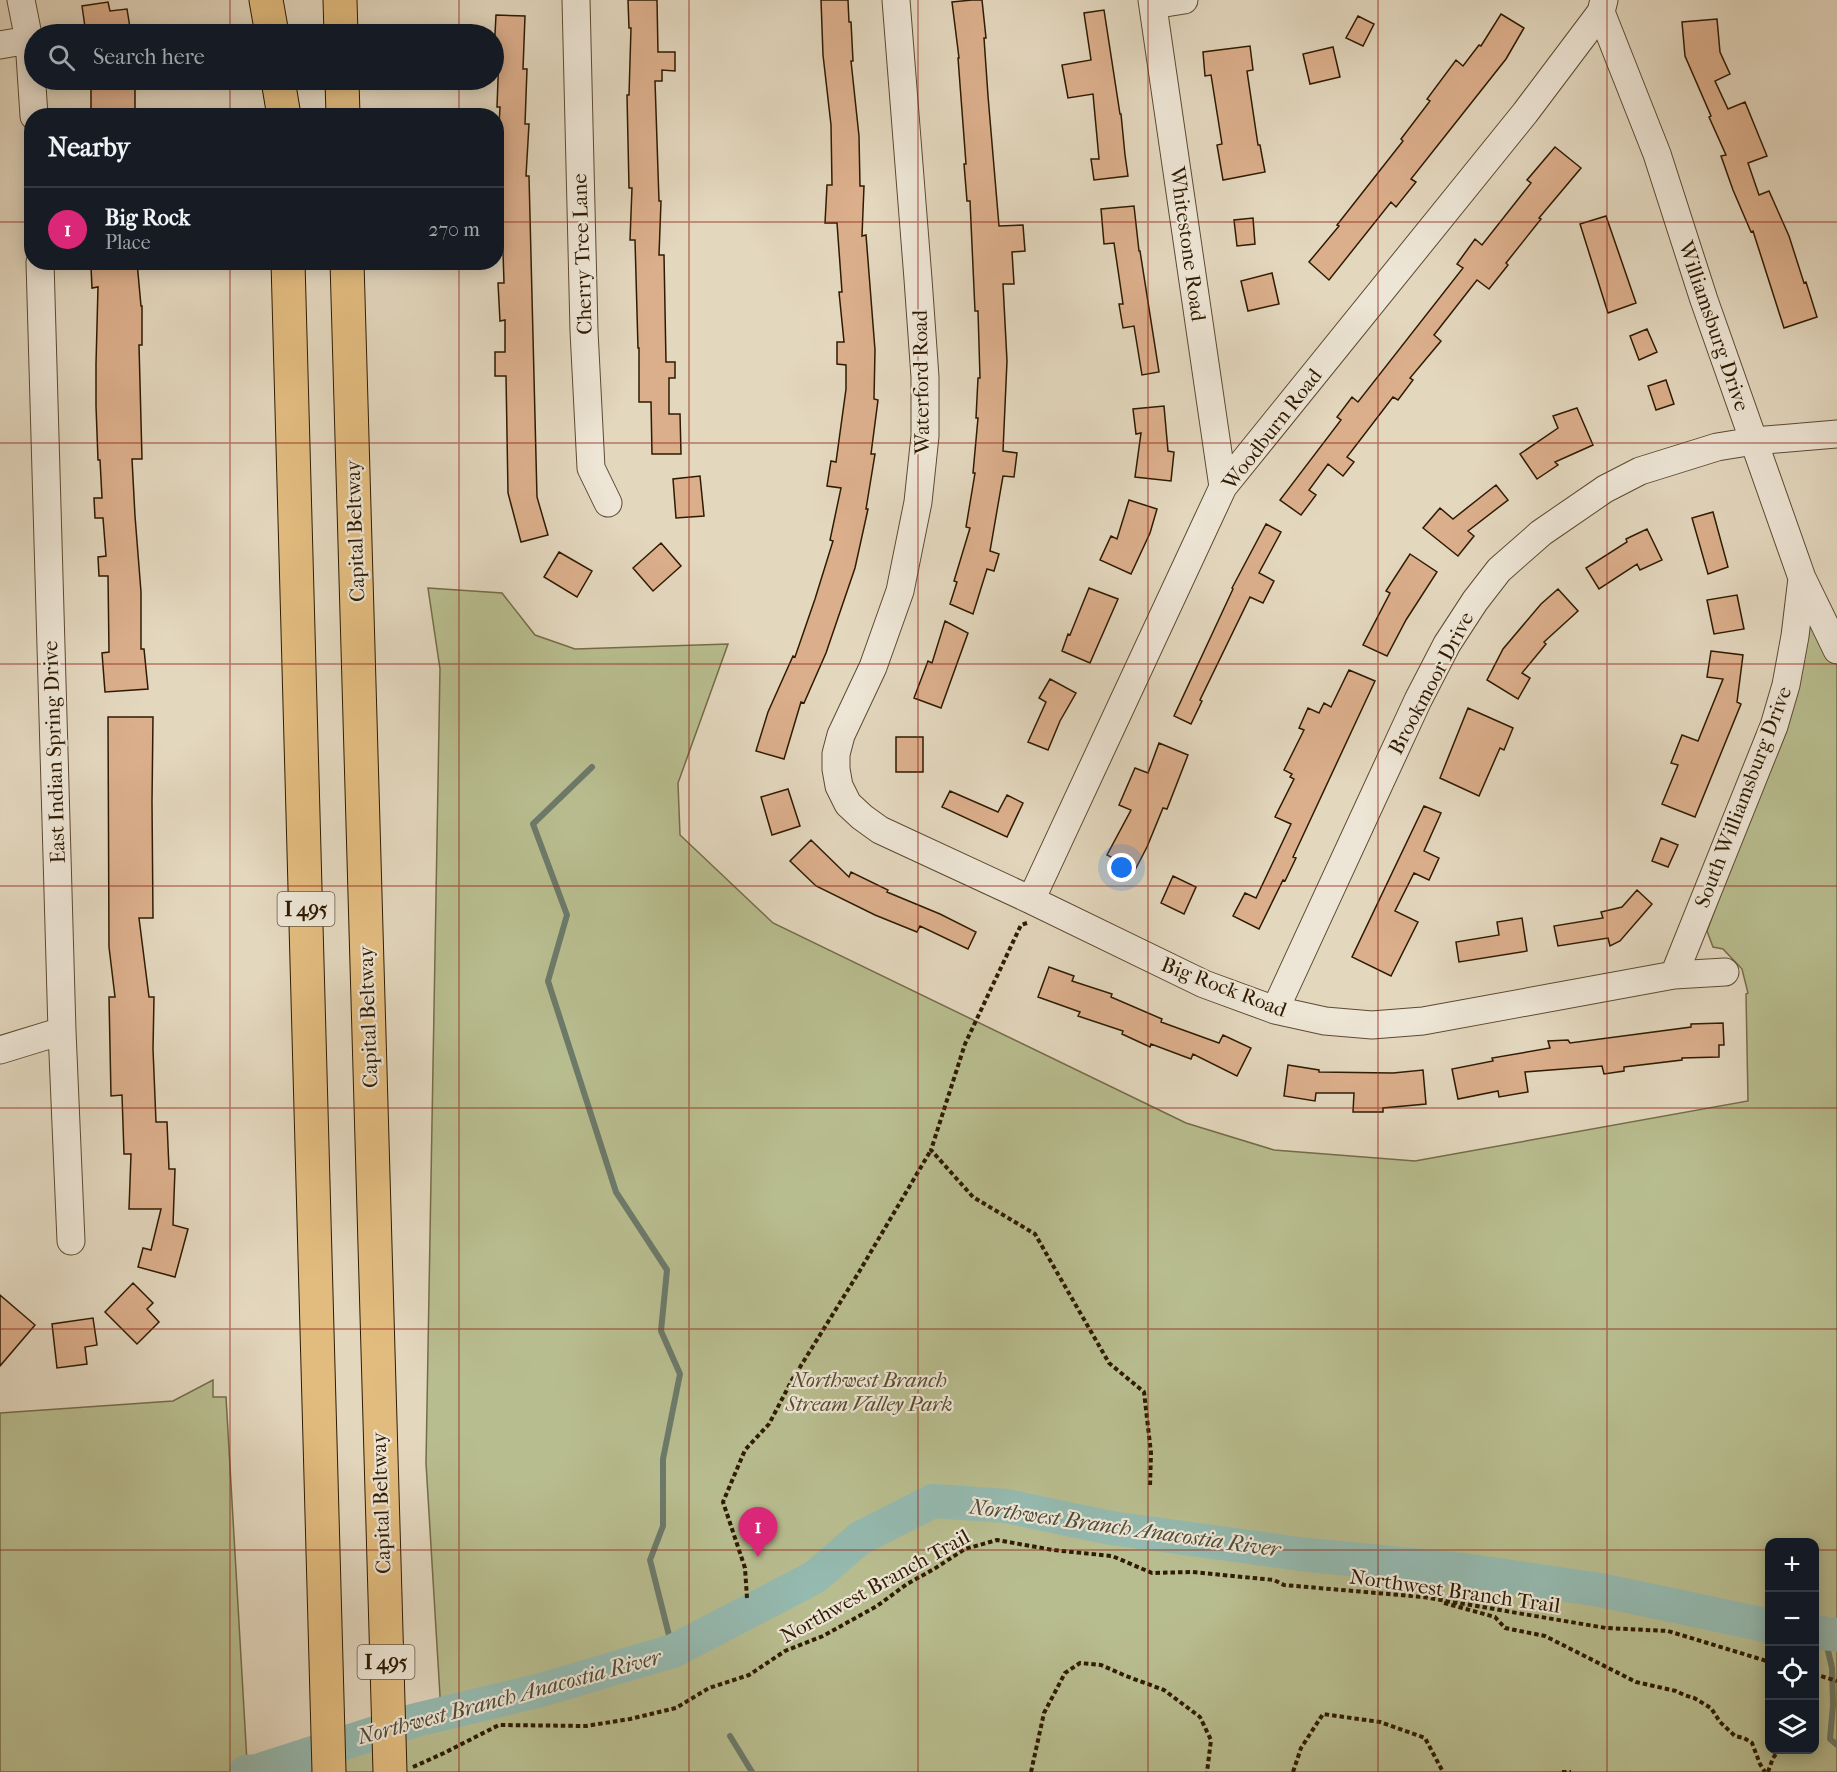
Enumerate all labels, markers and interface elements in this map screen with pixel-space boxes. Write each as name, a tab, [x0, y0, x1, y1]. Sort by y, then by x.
search box	[24, 24, 504, 90]
icon: search	[45, 41, 78, 74]
text: Search here	[93, 44, 205, 70]
text: Nearby	[48, 132, 130, 163]
street label: Whitestone Road	[1165, 164, 1211, 323]
street label: Cherry Tree Lane	[567, 173, 597, 335]
text: Big Rock	[105, 205, 190, 231]
text: 1	[64, 218, 71, 241]
text: 270 m	[428, 218, 480, 241]
text: Place	[105, 231, 151, 254]
street label: Williamsburg Drive	[1673, 237, 1754, 414]
street label: Waterford Road	[908, 309, 934, 455]
street label: Woodburn Road	[1217, 363, 1327, 495]
street label: Capital Beltway	[341, 459, 369, 602]
street label: Brookmoor Drive	[1383, 608, 1479, 758]
street label: East Indian Spring Drive	[38, 640, 70, 864]
street label: South Williamsburg Drive	[1690, 683, 1796, 911]
your location	[1107, 853, 1136, 882]
road number: I 495	[278, 892, 334, 926]
street label: Capital Beltway	[354, 945, 382, 1088]
street label: Big Rock Road	[1158, 952, 1291, 1022]
park label: Northwest Branch Stream Valley Park	[784, 1368, 953, 1416]
street label: Capital Beltway	[367, 1431, 395, 1574]
water label: Northwest Branch Anacostia River	[967, 1493, 1284, 1563]
pin: 1	[738, 1508, 777, 1557]
street label: Northwest Branch Trail	[776, 1524, 974, 1648]
map controls	[1765, 1538, 1819, 1754]
button: +	[1765, 1538, 1819, 1592]
street label: Northwest Branch Trail	[1348, 1564, 1562, 1618]
button: −	[1765, 1592, 1819, 1646]
water label: Northwest Branch Anacostia River	[354, 1643, 666, 1750]
road number: I 495	[358, 1645, 414, 1679]
button: locate	[1765, 1646, 1819, 1700]
button: layers	[1765, 1700, 1819, 1754]

